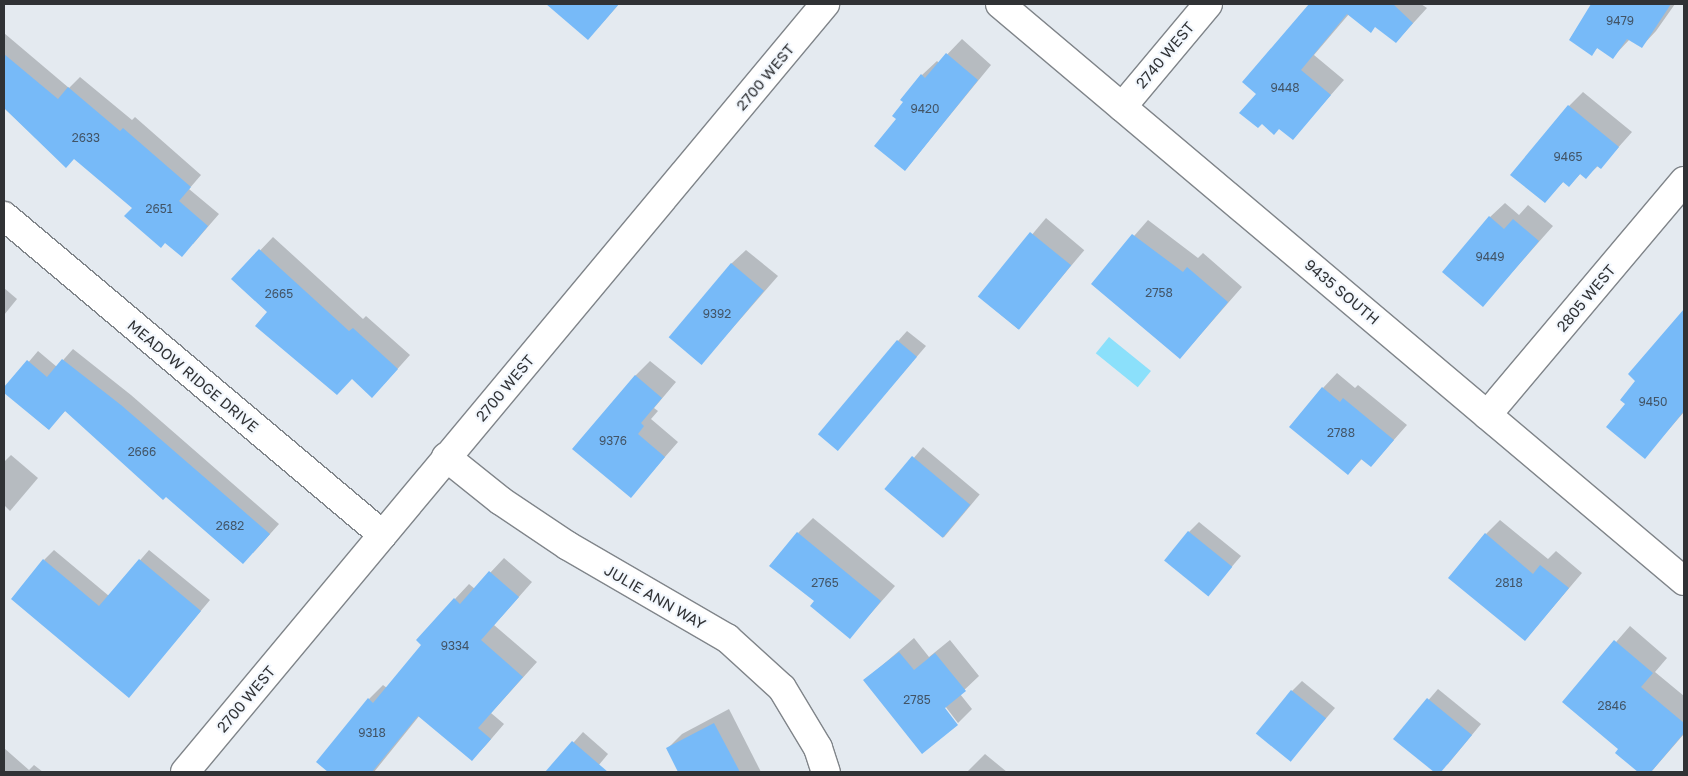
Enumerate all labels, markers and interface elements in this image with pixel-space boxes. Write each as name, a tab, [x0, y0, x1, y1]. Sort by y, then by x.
house number: 9479	[1606, 14, 1634, 28]
street label: 2740 WEST	[1132, 18, 1198, 92]
street label: 2700 WEST	[732, 40, 798, 114]
house number: 9448	[1270, 81, 1300, 95]
house number: 9420	[911, 102, 939, 116]
house number: 2633	[72, 131, 100, 145]
house number: 9465	[1554, 150, 1582, 164]
house number: 2651	[146, 202, 172, 216]
house number: 9449	[1475, 250, 1505, 264]
street label: 9435 SOUTH	[1301, 256, 1383, 328]
street label: 2805 WEST	[1553, 261, 1619, 335]
house number: 2758	[1145, 286, 1173, 300]
house number: 2665	[265, 287, 293, 301]
house number: 9392	[703, 307, 731, 321]
street label: MEADOW RIDGE DRIVE	[124, 316, 262, 436]
street label: 2700 WEST	[472, 351, 538, 425]
house number: 9450	[1639, 395, 1667, 409]
house number: 2788	[1327, 426, 1355, 440]
house number: 9376	[599, 434, 627, 448]
house number: 2666	[128, 445, 156, 459]
house number: 2682	[216, 519, 244, 533]
street label: JULIE ANN WAY	[601, 561, 709, 633]
house number: 2765	[811, 576, 839, 590]
house number: 2818	[1495, 576, 1523, 590]
house number: 9334	[441, 639, 469, 653]
street label: 2700 WEST	[213, 662, 279, 736]
house number: 2785	[903, 693, 931, 707]
house number: 2846	[1598, 699, 1626, 713]
house number: 9318	[358, 726, 386, 740]

